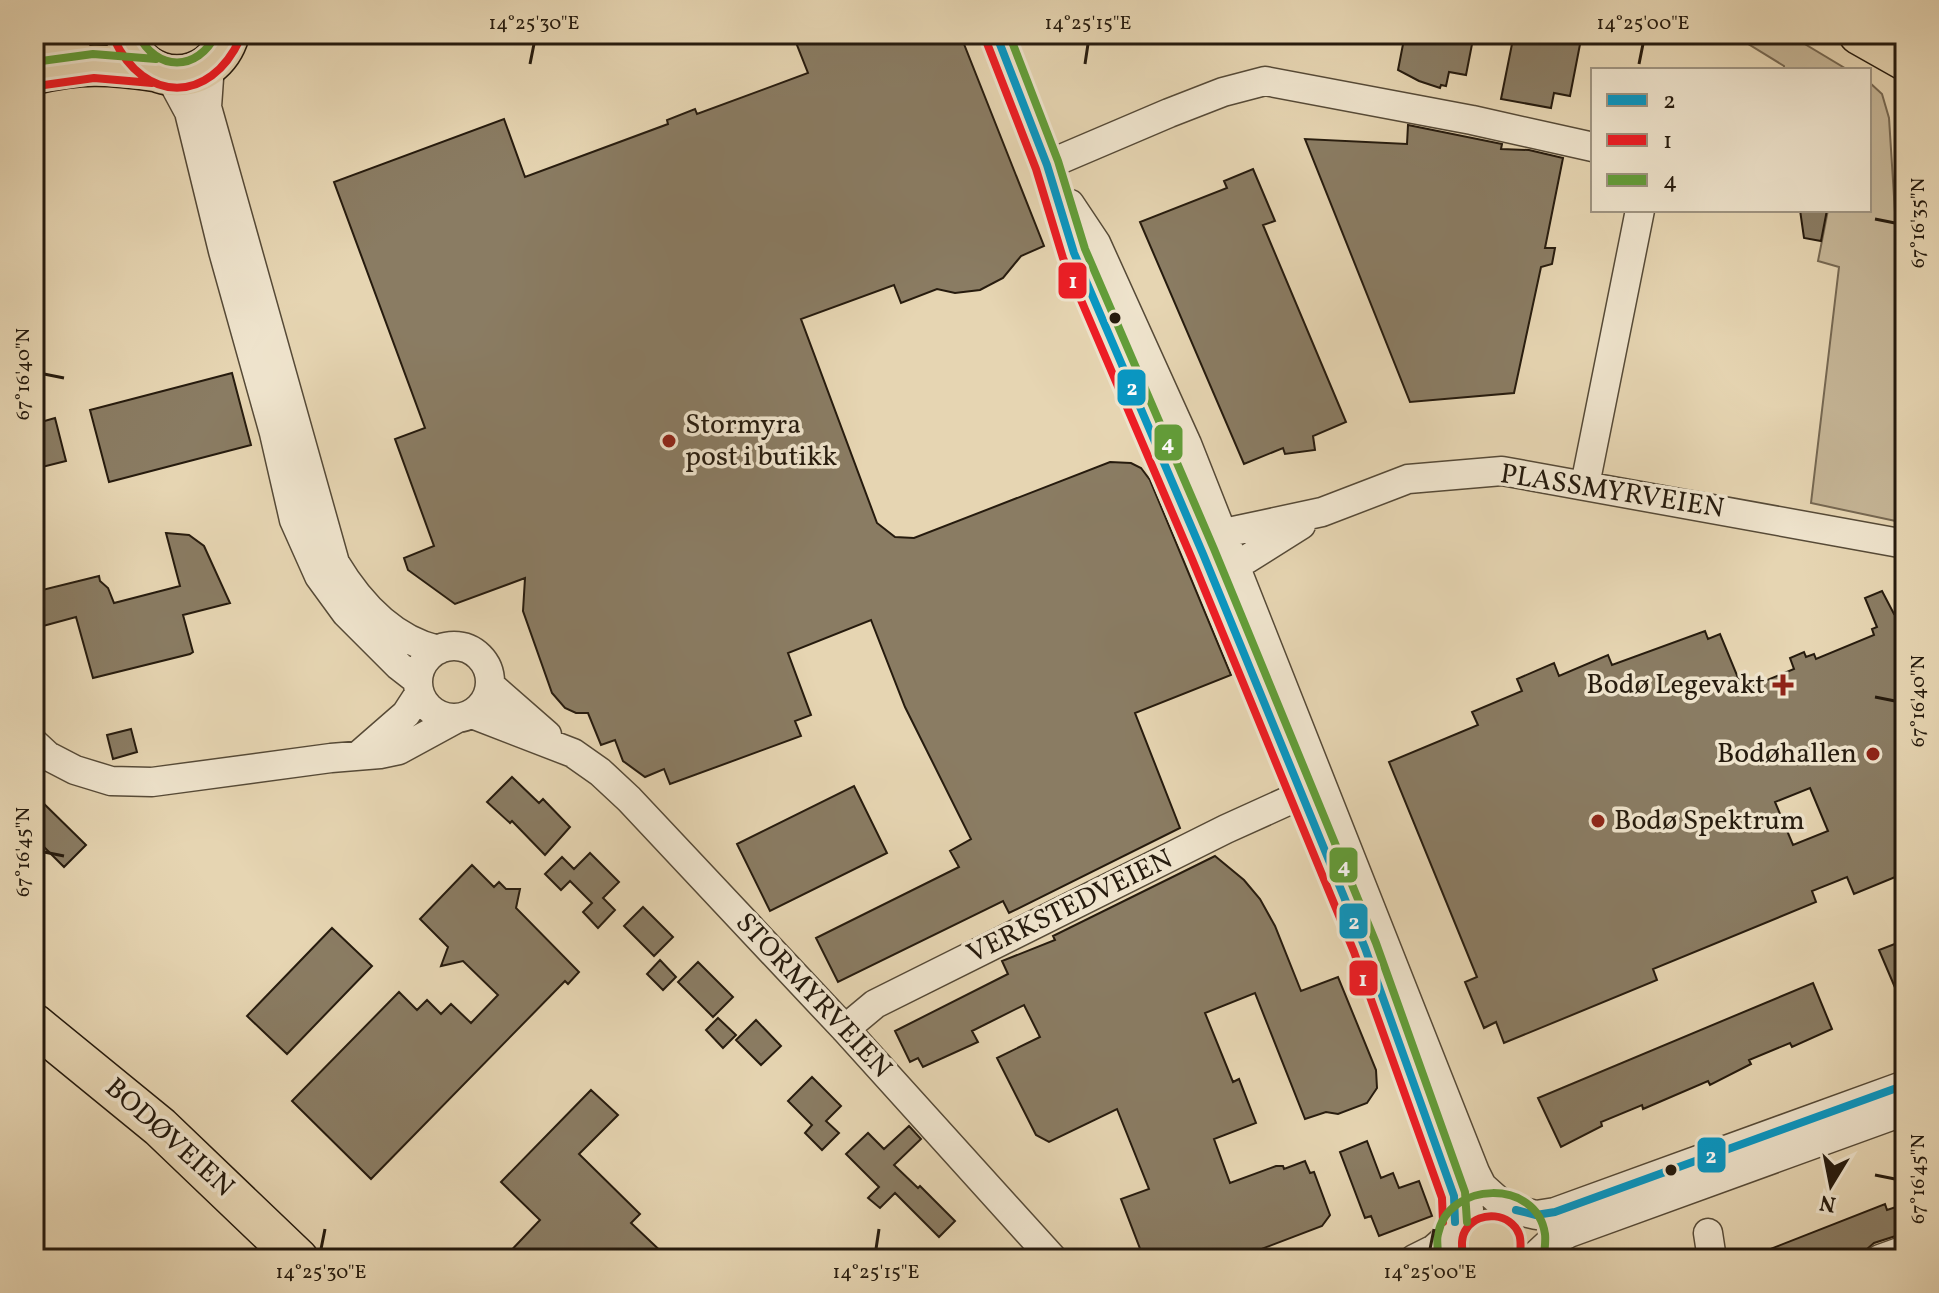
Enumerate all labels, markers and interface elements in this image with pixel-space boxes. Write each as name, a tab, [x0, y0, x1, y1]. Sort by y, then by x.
text: 14°25'30"E	[488, 10, 580, 38]
text: 14°25'15"E	[1045, 10, 1131, 38]
text: 14°25'00"E	[1596, 10, 1690, 38]
legend	[1591, 68, 1871, 212]
text: 2	[1663, 85, 1676, 119]
text: 1	[1663, 125, 1672, 159]
text: 4	[1663, 165, 1677, 199]
text: 67°16'35"N	[1905, 177, 1933, 268]
line badge: 1	[1057, 261, 1088, 300]
text: 1	[1069, 267, 1077, 298]
unlabelled marker	[1107, 310, 1123, 326]
text: 67°16'40"N	[10, 328, 38, 420]
line badge: 2	[1116, 368, 1147, 407]
text: 2	[1126, 374, 1138, 405]
place label: Stormyra post i butikk	[685, 406, 837, 477]
line badge: 4	[1153, 423, 1184, 462]
text: 4	[1161, 429, 1175, 460]
marker: Stormyra post i butikk	[660, 432, 678, 450]
street label: PLASSMYRVEIEN	[1497, 455, 1727, 529]
text: 67°16'40"N	[1905, 655, 1933, 747]
place label: Bodø Legevakt	[1586, 666, 1765, 705]
marker: Bodø Legevakt	[1772, 674, 1794, 696]
place label: Bodøhallen	[1717, 735, 1857, 774]
marker: Bodøhallen	[1864, 745, 1882, 763]
place label: Bodø Spektrum	[1614, 802, 1805, 841]
text: 67°16'45"N	[10, 807, 38, 897]
marker: Bodø Spektrum	[1589, 812, 1607, 830]
street label: VERKSTEDVEIEN	[961, 840, 1179, 974]
line badge: 4	[1328, 846, 1359, 884]
text: 4	[1337, 852, 1351, 883]
line badge: 2	[1338, 902, 1369, 940]
street label: STORMYRVEIEN	[726, 905, 900, 1087]
text: 2	[1348, 908, 1360, 939]
line badge: 1	[1348, 959, 1379, 997]
text: 1	[1359, 965, 1367, 996]
street label: BODØVEIEN	[96, 1069, 242, 1207]
text: 67°16'45"N	[1905, 1134, 1933, 1224]
line badge: 2	[1696, 1136, 1727, 1174]
text: 2	[1705, 1142, 1717, 1173]
north arrow	[1791, 1145, 1871, 1225]
unlabelled marker	[1663, 1162, 1679, 1178]
text: N	[1817, 1186, 1839, 1219]
text: 14°25'30"E	[275, 1259, 367, 1287]
text: 14°25'15"E	[833, 1259, 919, 1287]
text: 14°25'00"E	[1383, 1259, 1477, 1287]

